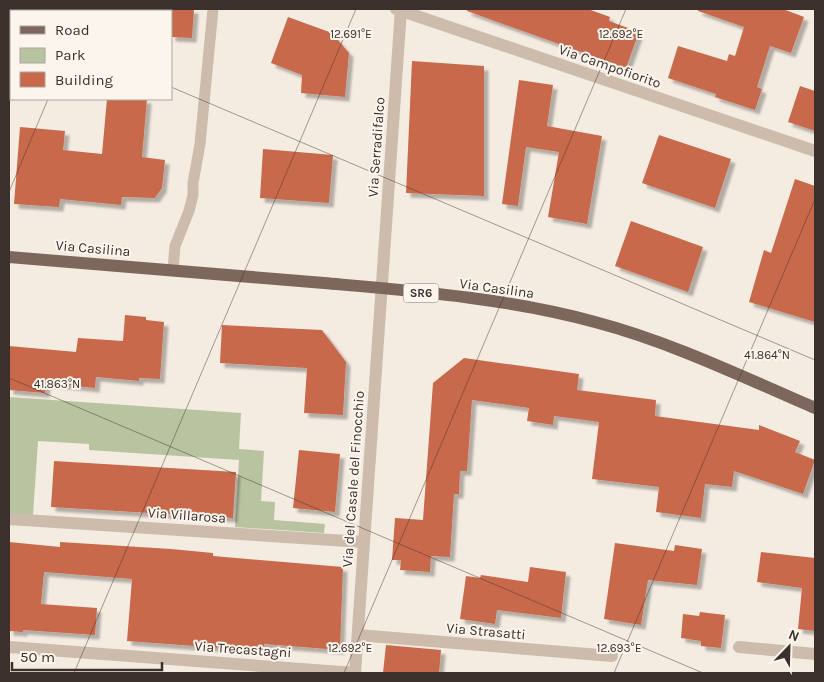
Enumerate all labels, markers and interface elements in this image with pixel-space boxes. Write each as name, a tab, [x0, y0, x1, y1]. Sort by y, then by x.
legend	[10, 10, 172, 100]
text: Road	[55, 21, 90, 39]
text: 12.691°E	[330, 27, 372, 41]
text: 12.692°E	[599, 27, 643, 41]
street label: Via Campofiorito	[556, 41, 663, 92]
text: Park	[55, 46, 85, 64]
text: Building	[55, 71, 113, 89]
street label: Via Serradifalco	[365, 96, 388, 198]
street label: Via Casilina	[55, 237, 131, 260]
street label: Via Casilina	[459, 275, 535, 302]
road number: SR6	[404, 284, 438, 302]
text: 41.864°N	[744, 348, 790, 362]
text: 41.863°N	[34, 377, 80, 391]
street label: Via del Casale del Finocchio	[339, 390, 368, 568]
street label: Via Villarosa	[147, 504, 227, 527]
street label: Via Strasatti	[446, 620, 526, 643]
north arrow	[764, 622, 814, 672]
text: N	[786, 626, 802, 645]
street label: Via Trecastagni	[194, 638, 292, 661]
scale bar	[12, 640, 162, 672]
text: 12.692°E	[328, 641, 372, 655]
text: 12.693°E	[597, 641, 641, 655]
text: 50 m	[20, 648, 55, 666]

